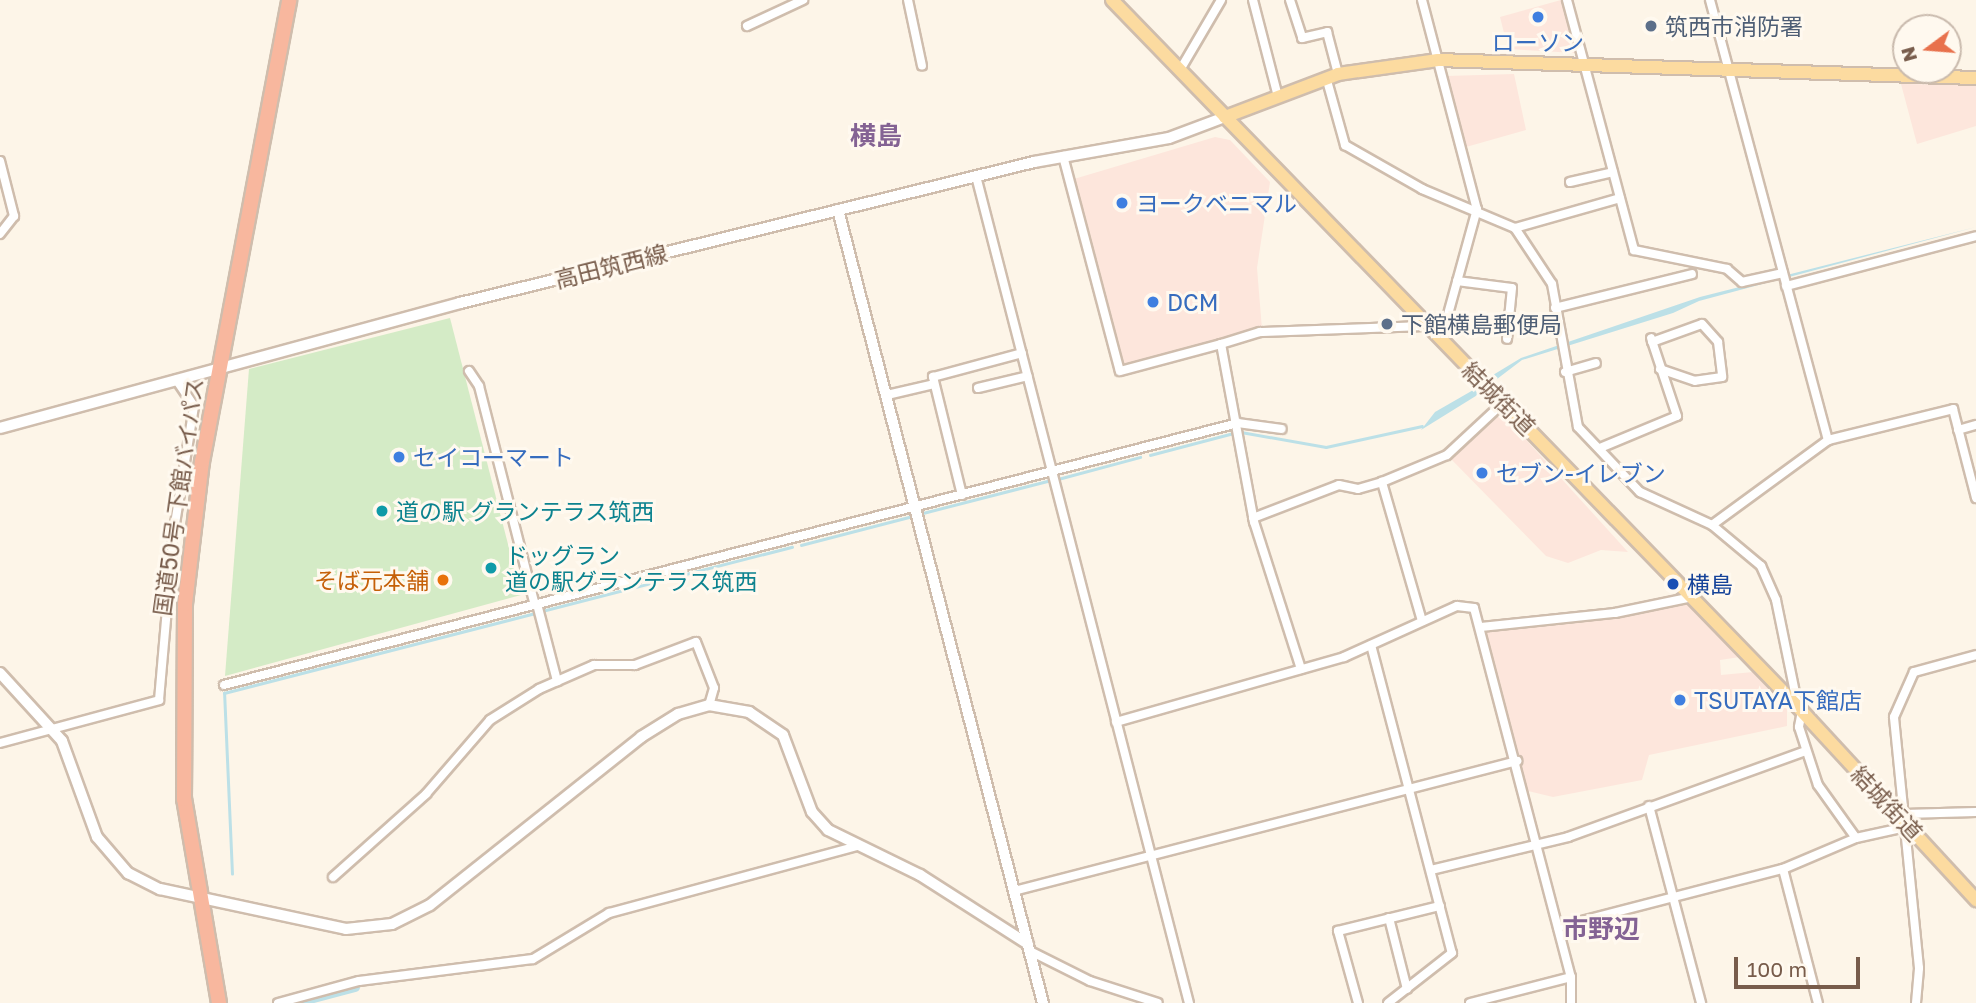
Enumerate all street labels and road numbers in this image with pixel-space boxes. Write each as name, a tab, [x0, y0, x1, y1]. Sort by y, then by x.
street label: 高田筑西線	[552, 239, 670, 293]
street label: 結城街道	[1457, 356, 1541, 440]
street label: 国道50号 下館バイパス	[148, 376, 208, 618]
street label: 結城街道	[1846, 760, 1928, 846]

